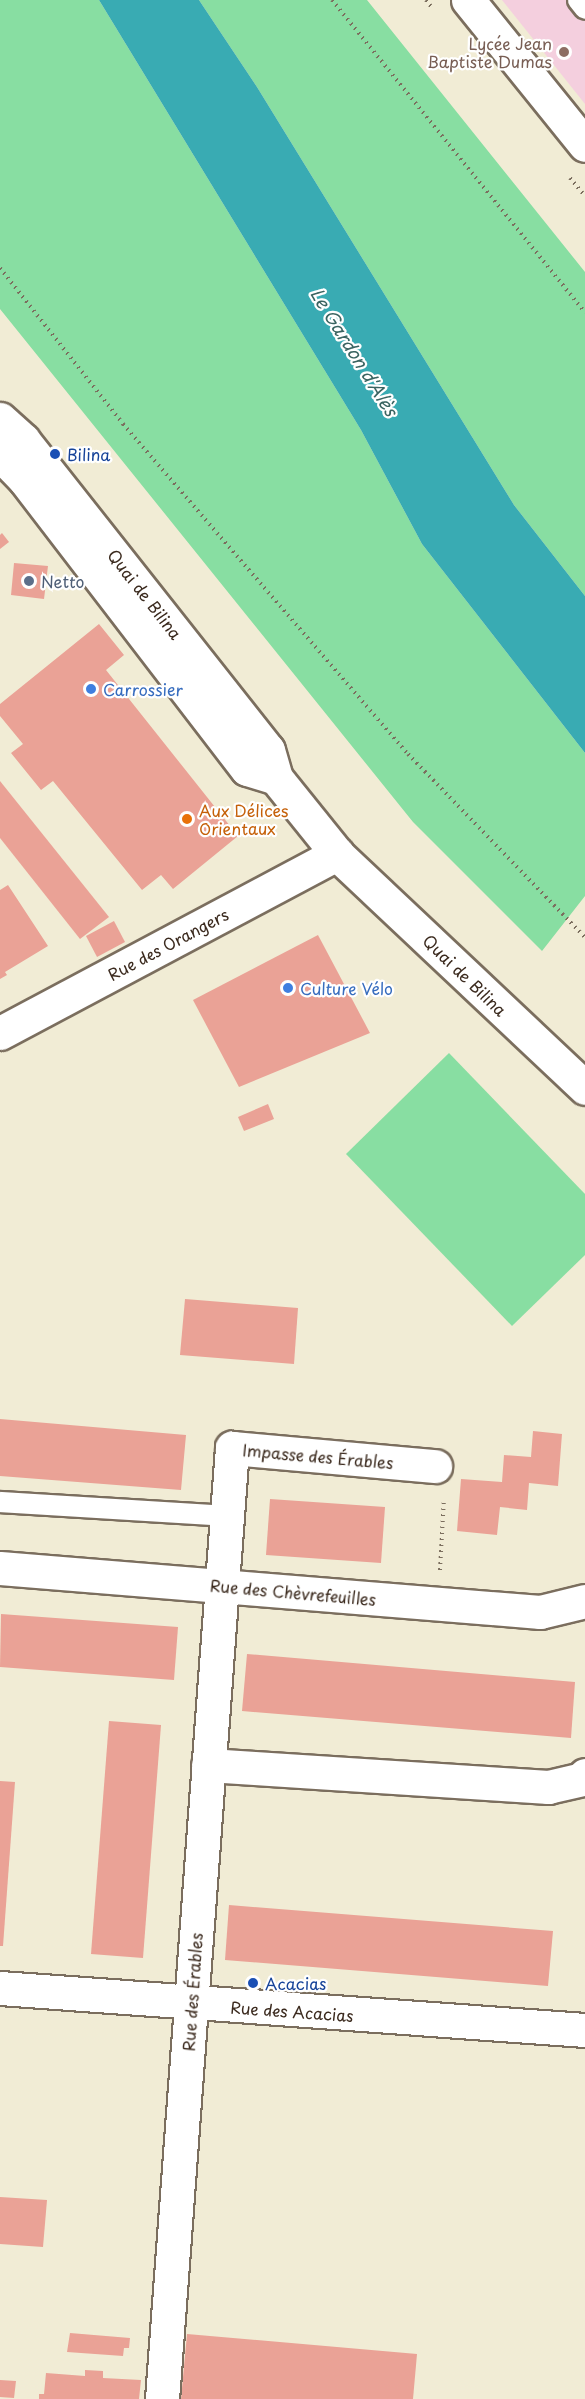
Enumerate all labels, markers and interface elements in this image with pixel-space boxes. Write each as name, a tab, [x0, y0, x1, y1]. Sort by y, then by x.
place label: Lycée Jean Baptiste Dumas	[427, 33, 552, 71]
marker: Lycée Jean Baptiste Dumas	[557, 45, 571, 59]
water label: Le Gardon d'Alès	[306, 284, 402, 420]
place label: Bilina	[67, 444, 110, 464]
marker: Bilina	[48, 447, 62, 461]
street label: Quai de Bilina	[104, 545, 186, 643]
place label: Netto	[41, 571, 84, 591]
marker: Netto	[22, 574, 36, 588]
place label: Carrossier	[103, 679, 183, 699]
marker: Carrossier	[84, 682, 98, 696]
place label: Aux Délices Orientaux	[199, 800, 288, 838]
marker: Aux Délices Orientaux	[180, 812, 194, 826]
street label: Rue des Orangers	[103, 904, 233, 984]
street label: Quai de Bilina	[419, 930, 511, 1020]
place label: Culture Vélo	[300, 978, 394, 998]
marker: Culture Vélo	[281, 981, 295, 995]
street label: Impasse des Érables	[241, 1440, 395, 1472]
street label: Rue des Chèvrefeuilles	[208, 1575, 378, 1609]
street label: Rue des Érables	[178, 1931, 206, 2053]
place label: Acacias	[265, 1973, 326, 1993]
marker: Acacias	[246, 1976, 260, 1990]
street label: Rue des Acacias	[228, 1997, 356, 2025]

